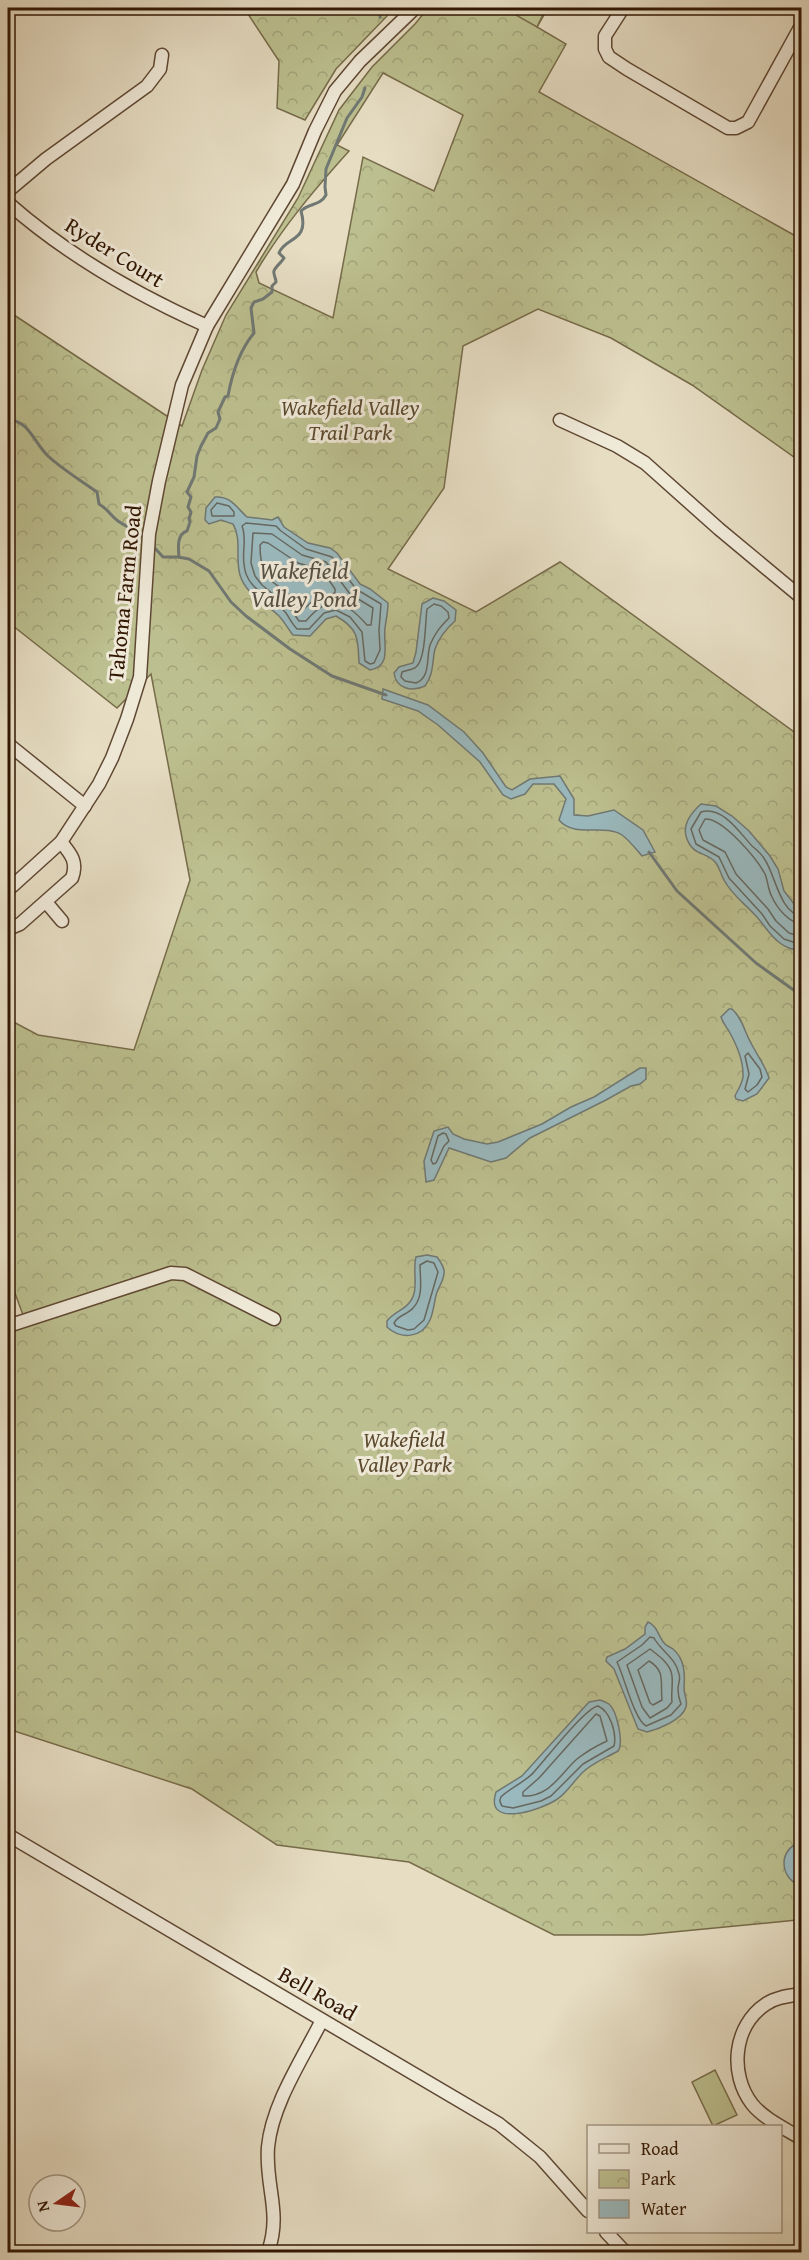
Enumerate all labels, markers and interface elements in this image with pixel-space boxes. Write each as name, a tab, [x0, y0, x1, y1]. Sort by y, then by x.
street label: Ryder Court	[59, 209, 171, 295]
park label: Wakefield Valley Trail Park	[281, 391, 419, 448]
street label: Tahoma Farm Road	[99, 503, 149, 683]
water label: Wakefield Valley Pond	[250, 553, 358, 616]
park label: Wakefield Valley Park	[356, 1423, 453, 1480]
street label: Bell Road	[273, 1958, 363, 2028]
legend	[587, 2125, 782, 2233]
text: Road	[641, 2135, 679, 2162]
text: Park	[641, 2165, 677, 2192]
north arrow	[27, 2173, 87, 2233]
text: Water	[641, 2195, 687, 2222]
text: N	[29, 2198, 55, 2215]

